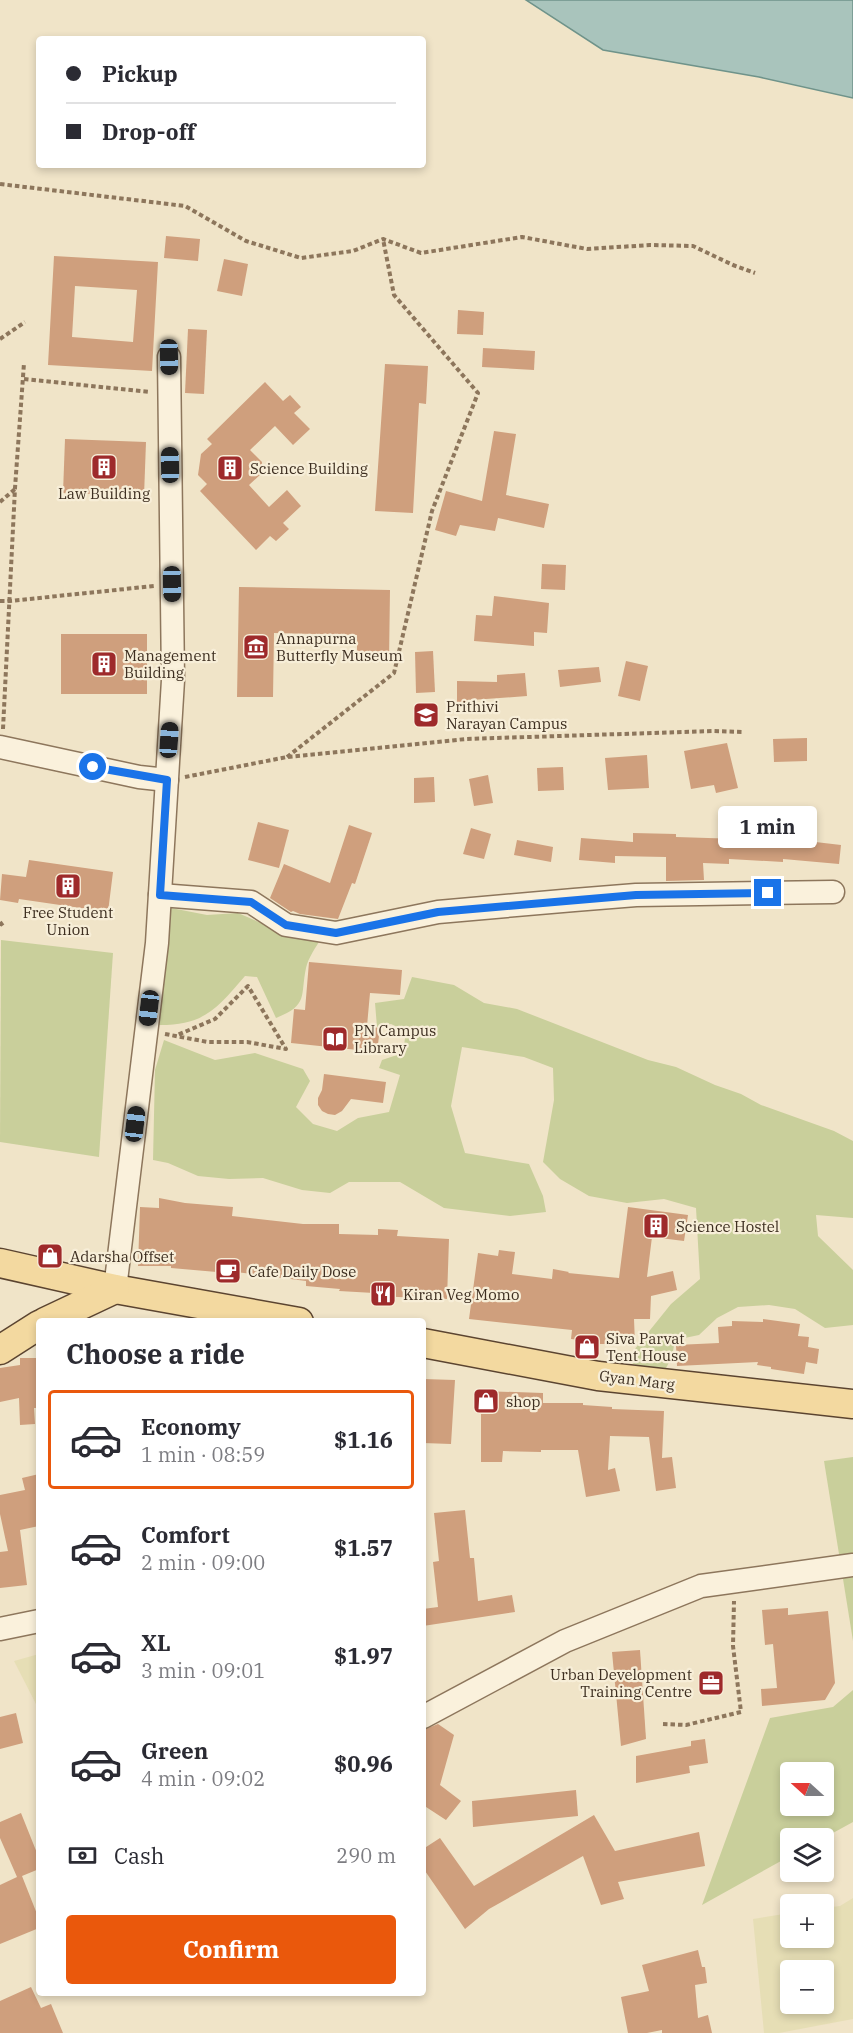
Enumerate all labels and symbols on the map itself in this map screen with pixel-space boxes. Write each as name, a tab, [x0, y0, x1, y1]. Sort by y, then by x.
car	[160, 339, 178, 375]
car	[161, 447, 179, 483]
building icon: Law Building	[89, 452, 119, 482]
building icon: Science Building	[215, 453, 245, 483]
place label: Science Building	[250, 459, 368, 478]
place label: Law Building	[58, 484, 150, 503]
car	[163, 566, 181, 602]
place label: Annapurna Butterfly Museum	[276, 629, 403, 665]
museum icon: Annapurna Butterfly Museum	[241, 632, 271, 662]
place label: Management Building	[124, 646, 216, 682]
building icon: Management Building	[89, 649, 119, 679]
place label: Prithivi Narayan Campus	[446, 697, 567, 733]
school or university icon: Prithivi Narayan Campus	[411, 700, 441, 730]
car	[159, 721, 179, 759]
route start	[79, 753, 106, 780]
callout: 1 min	[718, 806, 818, 848]
building icon: Free Student Union	[53, 871, 83, 901]
route end	[754, 879, 781, 906]
place label: Free Student Union	[23, 903, 113, 939]
car	[138, 989, 160, 1027]
place label: PN Campus Library	[354, 1021, 436, 1057]
library icon: PN Campus Library	[320, 1024, 350, 1054]
car	[124, 1105, 146, 1143]
building icon: Science Hostel	[641, 1211, 671, 1241]
place label: Science Hostel	[676, 1217, 779, 1236]
shop icon: Adarsha Offset	[35, 1241, 65, 1271]
place label: Adarsha Offset	[70, 1247, 174, 1266]
cafe icon: Cafe Daily Dose	[213, 1256, 243, 1286]
place label: Cafe Daily Dose	[248, 1262, 356, 1281]
restaurant icon: Kiran Veg Momo	[368, 1279, 398, 1309]
place label: Kiran Veg Momo	[403, 1285, 519, 1304]
place label: Siva Parvat Tent House	[606, 1329, 686, 1365]
shop icon: Siva Parvat Tent House	[572, 1332, 602, 1362]
street label: Gyan Marg	[598, 1366, 676, 1394]
shop icon: shop	[471, 1386, 501, 1416]
place label: shop	[506, 1392, 540, 1411]
place label: Urban Development Training Centre	[550, 1665, 692, 1701]
office icon: Urban Development Training Centre	[696, 1668, 726, 1698]
north arrow	[780, 1762, 834, 1816]

